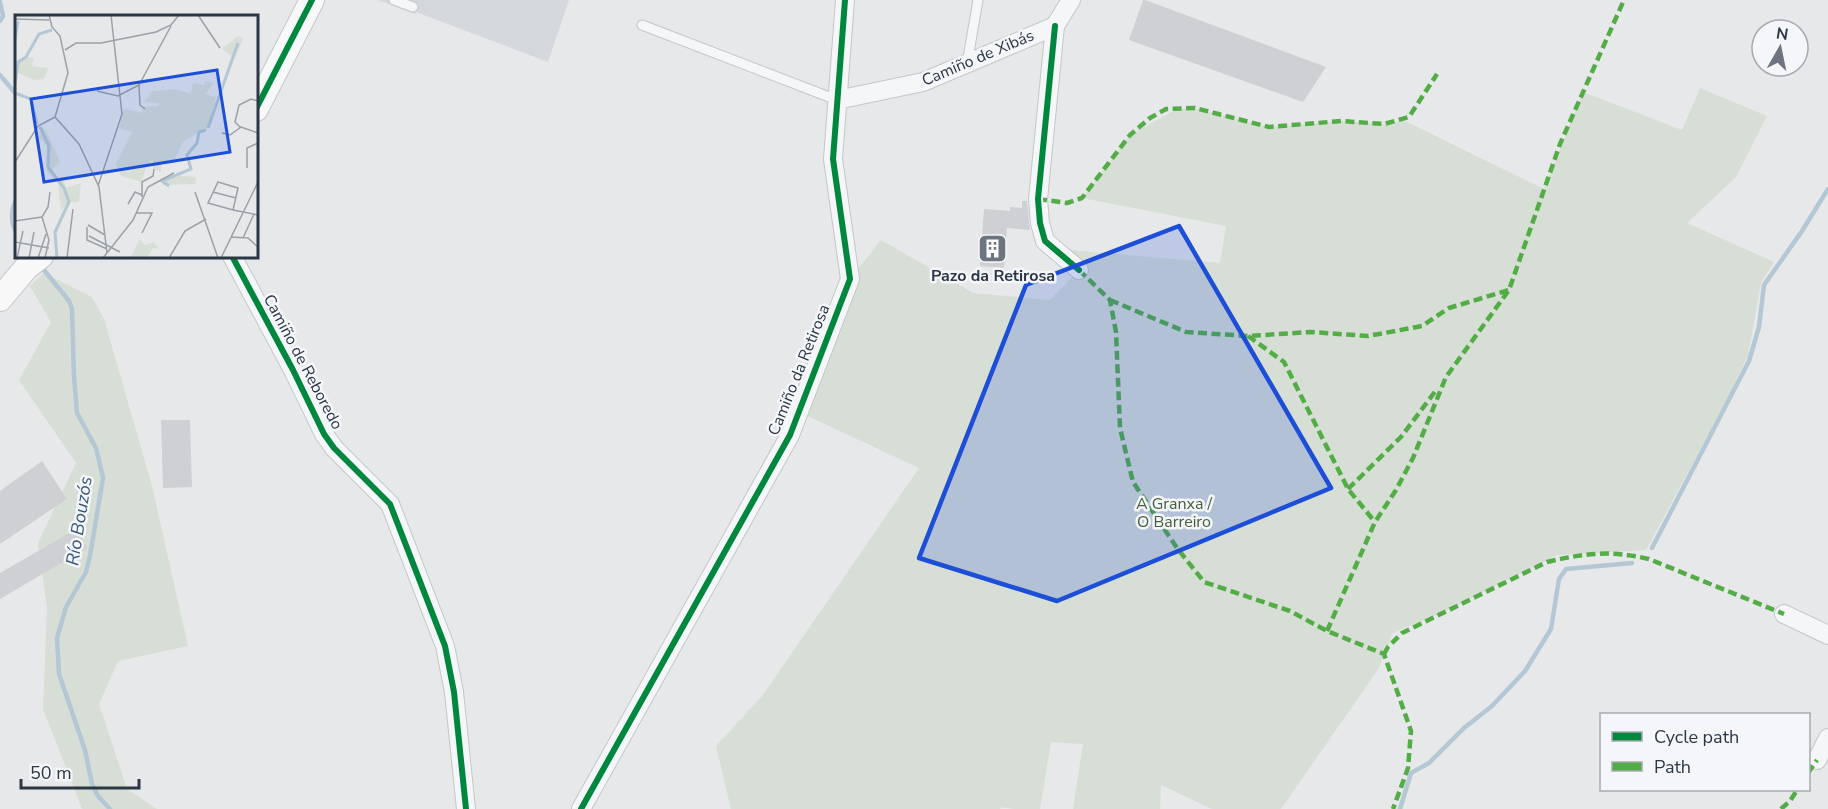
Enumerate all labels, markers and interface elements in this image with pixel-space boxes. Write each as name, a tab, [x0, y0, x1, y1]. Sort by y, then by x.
inset map	[15, 15, 258, 258]
north arrow	[1750, 18, 1810, 78]
text: N	[1775, 22, 1790, 46]
street label: Camiño de Xibás	[918, 24, 1038, 92]
building icon: Pazo da Retirosa	[977, 232, 1009, 264]
place label: Pazo da Retirosa	[931, 265, 1055, 287]
street label: Camiño de Reboredo	[258, 291, 348, 434]
street label: Camiño da Retirosa	[763, 301, 835, 439]
water label: Río Bouzós	[60, 475, 98, 567]
park label: A Granxa / O Barreiro	[1136, 493, 1212, 533]
legend	[1600, 713, 1810, 791]
text: Cycle path	[1654, 725, 1739, 749]
scale bar	[21, 752, 140, 790]
text: Path	[1654, 755, 1691, 779]
text: 50 m	[30, 761, 72, 785]

